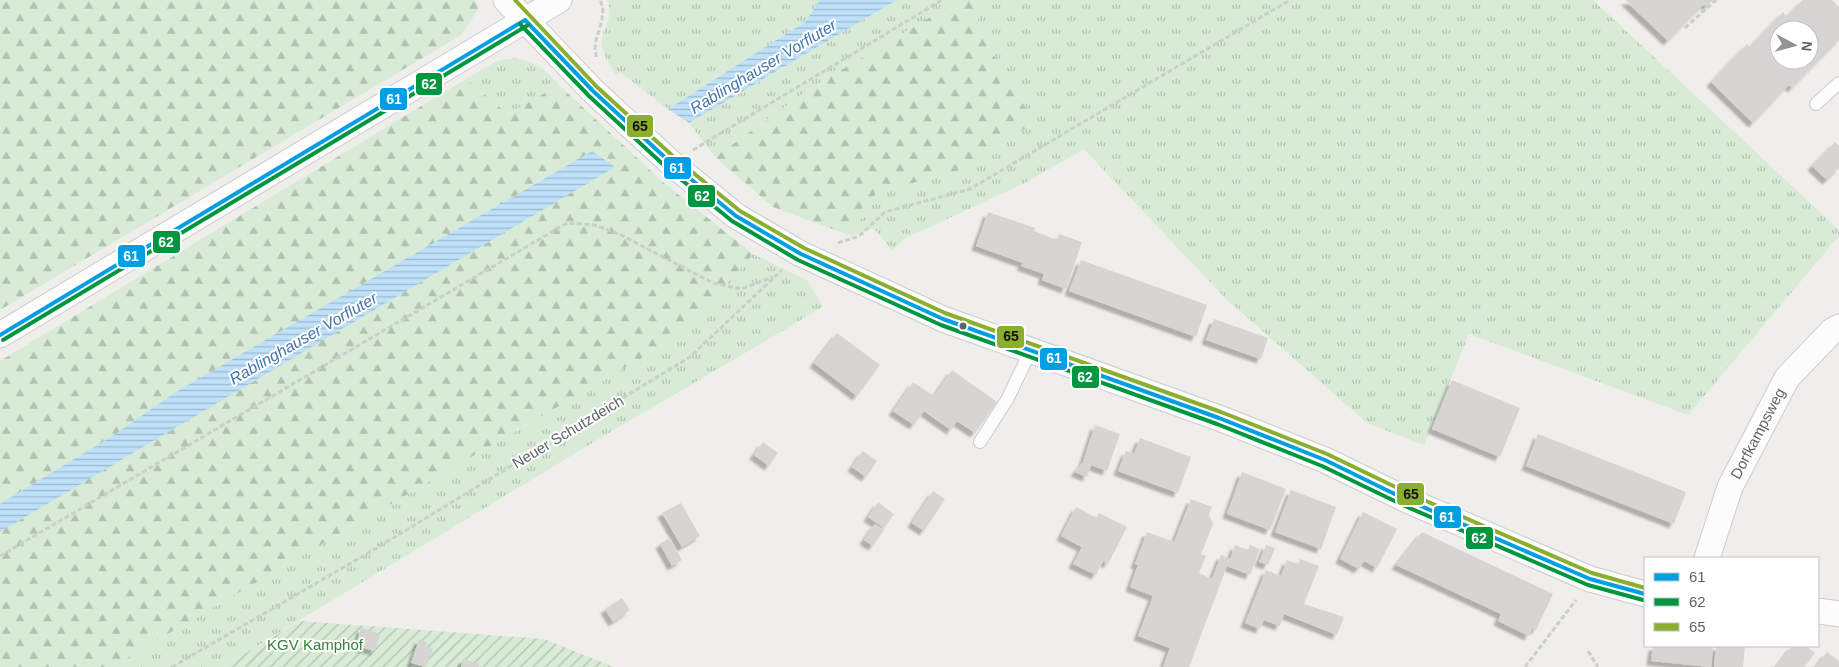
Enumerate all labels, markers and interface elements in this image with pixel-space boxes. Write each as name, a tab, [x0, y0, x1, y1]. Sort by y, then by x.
water label: Rablinghauser Vorfluter	[687, 16, 840, 117]
north arrow	[1769, 20, 1819, 70]
text: N	[1798, 40, 1815, 52]
line badge: 62	[415, 72, 443, 96]
text: 62	[421, 76, 437, 92]
line badge: 61	[379, 87, 408, 111]
text: 61	[386, 91, 402, 107]
line badge: 65	[626, 114, 654, 138]
text: 65	[632, 118, 648, 134]
line badge: 61	[663, 156, 692, 180]
text: 61	[669, 160, 685, 176]
line badge: 62	[687, 184, 716, 208]
text: 62	[694, 188, 710, 204]
line badge: 62	[152, 230, 181, 254]
text: 62	[158, 234, 174, 250]
line badge: 61	[117, 244, 146, 268]
text: 61	[123, 248, 139, 264]
water label: Rablinghauser Vorfluter	[226, 289, 381, 388]
unlabelled marker	[958, 321, 968, 331]
line badge: 65	[996, 325, 1025, 349]
text: 65	[1003, 328, 1019, 344]
line badge: 61	[1039, 347, 1068, 371]
text: 61	[1046, 350, 1062, 366]
line badge: 62	[1071, 365, 1100, 389]
text: 62	[1077, 369, 1093, 385]
street label: Dorfkampsweg	[1727, 385, 1788, 482]
street label: Neuer Schutzdeich	[509, 392, 626, 471]
line badge: 65	[1396, 482, 1425, 506]
text: 65	[1403, 486, 1419, 502]
line badge: 61	[1433, 505, 1462, 529]
text: 61	[1439, 509, 1455, 525]
line badge: 62	[1465, 526, 1494, 550]
text: 62	[1471, 530, 1487, 546]
legend	[1644, 557, 1819, 647]
text: 61	[1689, 568, 1706, 585]
text: 62	[1689, 593, 1706, 610]
text: 65	[1689, 618, 1706, 635]
park label: KGV Kamphof	[267, 636, 364, 653]

